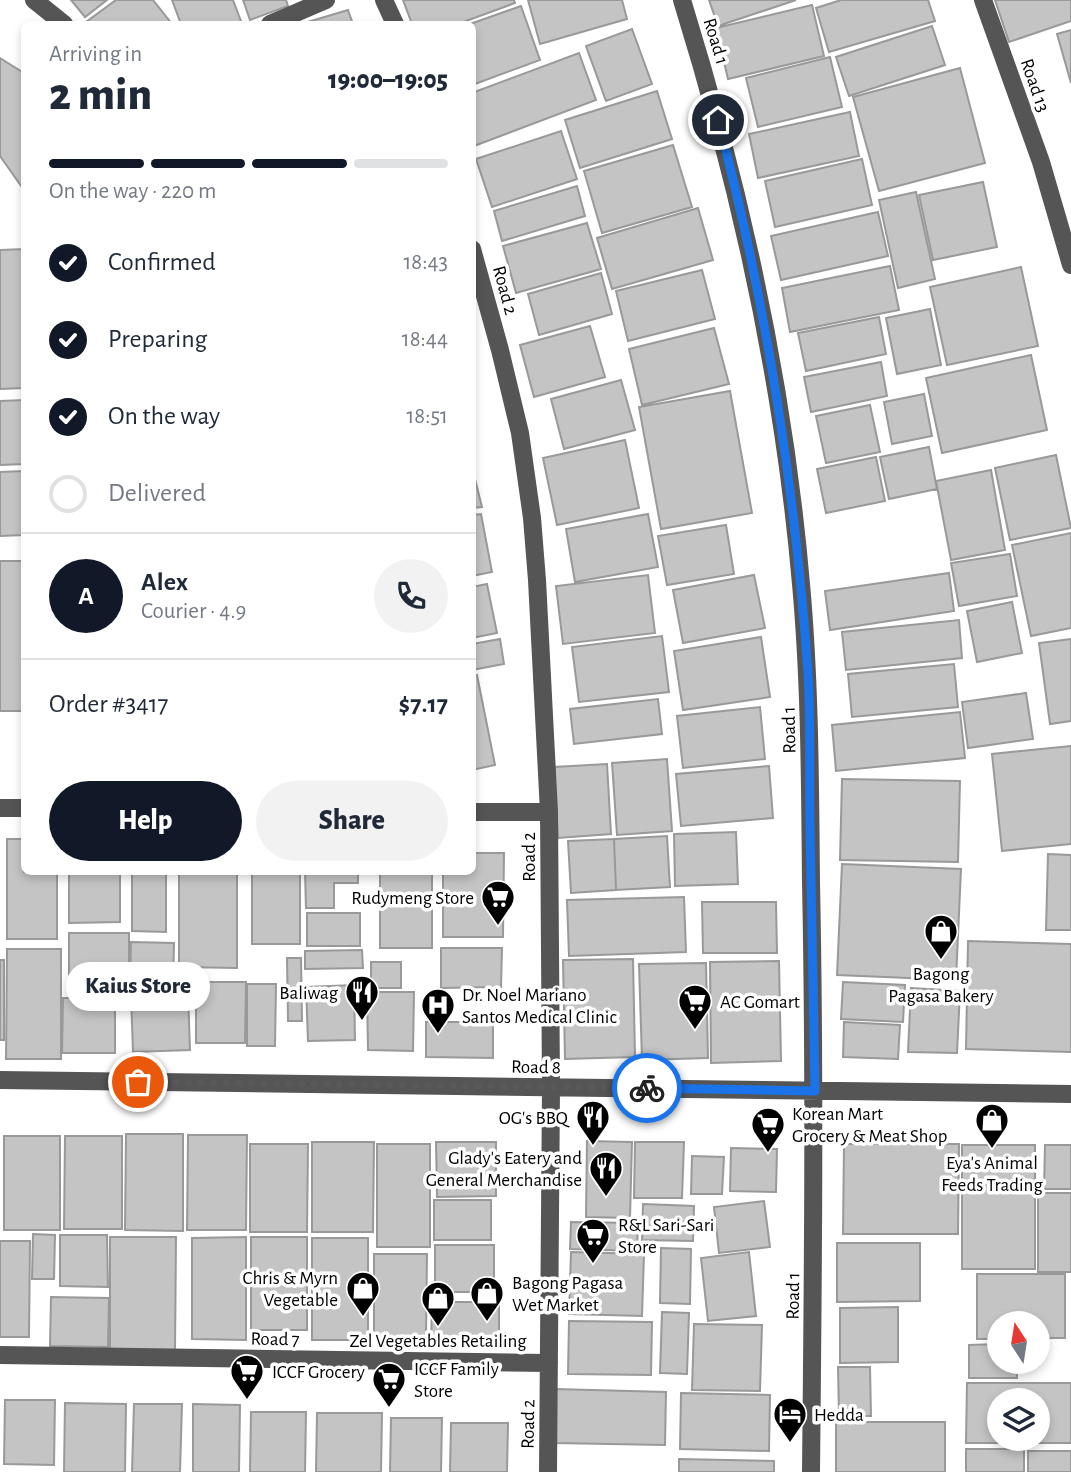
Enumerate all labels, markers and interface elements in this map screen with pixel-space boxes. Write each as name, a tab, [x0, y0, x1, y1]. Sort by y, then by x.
street label: Road 1	[700, 16, 732, 67]
text: Arriving in	[49, 43, 142, 66]
street label: Road 13	[1017, 56, 1053, 115]
text: 19:00–19:05	[328, 67, 448, 93]
text: 2 min	[49, 72, 152, 118]
pin	[688, 90, 748, 150]
icon: home	[699, 101, 737, 139]
text: On the way · 220 m	[49, 180, 216, 203]
icon: check	[49, 244, 87, 282]
text: Confirmed	[108, 249, 216, 275]
text: 18:43	[403, 251, 448, 274]
street label: Road 2	[489, 264, 520, 317]
icon: check	[49, 321, 87, 359]
text: Preparing	[108, 326, 207, 352]
text: 18:44	[402, 328, 448, 351]
icon: check	[49, 398, 87, 436]
text: On the way	[108, 403, 220, 429]
text: 18:51	[406, 405, 448, 428]
text: Delivered	[108, 480, 206, 506]
button: phone	[374, 559, 448, 633]
text: Alex	[141, 569, 188, 595]
text: A	[78, 583, 94, 609]
text: Courier · 4.9	[141, 600, 246, 623]
text: Order #3417	[49, 691, 168, 717]
text: $7.17	[399, 691, 448, 717]
street label: Road 1	[780, 706, 799, 754]
button: Help	[49, 781, 242, 861]
button: Share	[256, 781, 448, 861]
street label: Road 2	[520, 832, 539, 882]
supermarket icon: Rudymeng Store	[479, 878, 517, 927]
place label: Rudymeng Store	[351, 889, 474, 908]
shop icon: Bagong Pagasa Bakery	[922, 912, 960, 961]
callout: Kaius Store	[66, 963, 210, 1012]
place label: Bagong Pagasa Bakery	[888, 965, 994, 1006]
restaurant icon: Baliwag	[343, 973, 381, 1022]
text: Kaius Store	[85, 975, 191, 998]
supermarket icon: AC Gomart	[676, 982, 714, 1031]
place label: Baliwag	[279, 984, 339, 1003]
hospital icon: Dr. Noel Mariano Santos Medical Clinic	[419, 986, 457, 1035]
place label: Dr. Noel Mariano Santos Medical Clinic	[462, 986, 617, 1027]
place label: AC Gomart	[720, 993, 800, 1012]
pin	[108, 1052, 168, 1112]
courier	[612, 1053, 682, 1123]
street label: Road 8	[511, 1058, 561, 1077]
icon: bag	[119, 1063, 157, 1101]
icon: bike	[628, 1069, 666, 1107]
restaurant icon: OG's BBQ	[574, 1098, 612, 1147]
shop icon: Eya's Animal Feeds Trading	[973, 1101, 1011, 1150]
supermarket icon: Korean Mart Grocery & Meat Shop	[749, 1105, 787, 1154]
place label: Korean Mart Grocery & Meat Shop	[792, 1105, 947, 1146]
place label: OG's BBQ	[499, 1109, 570, 1128]
place label: Glady's Eatery and General Merchandise	[426, 1149, 582, 1190]
restaurant icon: Glady's Eatery and General Merchandise	[587, 1149, 625, 1198]
place label: Eya's Animal Feeds Trading	[941, 1154, 1043, 1195]
supermarket icon: R&L Sari-Sari Store	[574, 1216, 612, 1265]
place label: R&L Sari-Sari Store	[618, 1216, 714, 1257]
place label: Chris & Myrn Vegetable	[243, 1269, 338, 1310]
shop icon: Chris & Myrn Vegetable	[344, 1269, 382, 1318]
street label: Road 1	[784, 1272, 803, 1320]
shop icon: Bagong Pagasa Wet Market	[468, 1274, 506, 1323]
place label: Bagong Pagasa Wet Market	[512, 1274, 624, 1315]
shop icon: Zel Vegetables Retailing	[419, 1279, 457, 1328]
north arrow	[987, 1311, 1050, 1374]
map controls	[987, 1311, 1050, 1451]
street label: Road 7	[250, 1330, 300, 1349]
place label: Zel Vegetables Retailing	[349, 1332, 527, 1351]
supermarket icon: ICCF Grocery	[228, 1352, 266, 1401]
supermarket icon: ICCF Family Store	[370, 1360, 408, 1409]
place label: ICCF Family Store	[414, 1360, 499, 1401]
place label: ICCF Grocery	[272, 1363, 365, 1382]
button: layers	[987, 1388, 1050, 1451]
hotel icon: Hedda	[771, 1395, 809, 1444]
street label: Road 2	[519, 1399, 538, 1449]
place label: Hedda	[814, 1406, 864, 1425]

